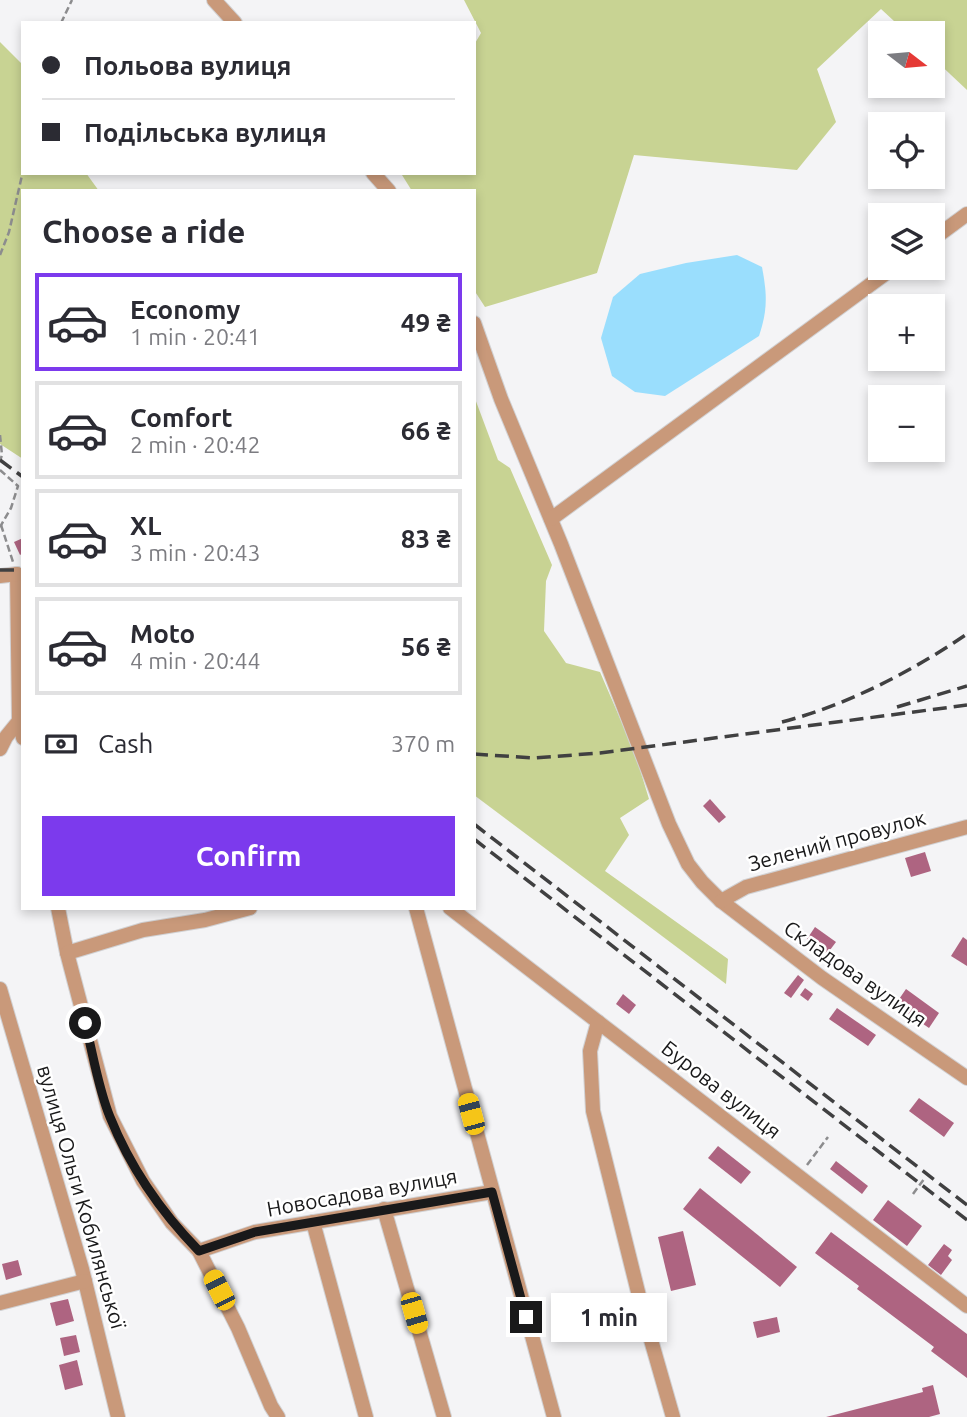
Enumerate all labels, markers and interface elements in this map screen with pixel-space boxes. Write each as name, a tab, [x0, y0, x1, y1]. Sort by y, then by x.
north arrow	[868, 21, 945, 98]
map controls	[868, 21, 945, 462]
text: Польова вулиця	[84, 51, 292, 80]
button: locate	[868, 112, 945, 189]
text: Подільська вулиця	[84, 118, 327, 147]
button: layers	[868, 203, 945, 280]
text: Choose a ride	[42, 213, 245, 249]
icon: car	[46, 291, 109, 354]
button: +	[868, 294, 945, 371]
text: Economy	[130, 295, 240, 324]
text: 49 ₴	[401, 308, 451, 337]
text: 1 min · 20:41	[130, 324, 261, 349]
button: −	[868, 385, 945, 462]
icon: car	[46, 399, 109, 462]
text: Comfort	[130, 403, 233, 432]
text: 66 ₴	[401, 416, 451, 445]
text: 2 min · 20:42	[130, 432, 261, 457]
icon: car	[46, 507, 109, 570]
text: XL	[130, 511, 161, 540]
text: 83 ₴	[401, 524, 451, 553]
text: 3 min · 20:43	[130, 540, 261, 565]
icon: car	[46, 615, 109, 678]
text: Moto	[130, 619, 195, 648]
text: 56 ₴	[401, 632, 451, 661]
text: 4 min · 20:44	[130, 648, 261, 673]
icon: cash	[42, 725, 80, 763]
text: Cash	[98, 729, 153, 758]
text: 370 m	[391, 731, 455, 756]
street label: Зелений провулок	[745, 805, 928, 875]
button: Confirm	[42, 816, 455, 896]
street label: Складова вулиця	[780, 915, 932, 1031]
route start	[69, 1007, 101, 1039]
street label: Бурова вулиця	[657, 1035, 786, 1143]
street label: вулиця Ольги Кобилянської	[33, 1062, 131, 1332]
car	[456, 1091, 487, 1137]
street label: Новосадова вулиця	[265, 1163, 459, 1221]
car	[201, 1267, 238, 1313]
car	[399, 1290, 430, 1336]
callout: 1 min	[550, 1292, 666, 1342]
route end	[510, 1301, 542, 1333]
text: 1 min	[580, 1305, 638, 1330]

